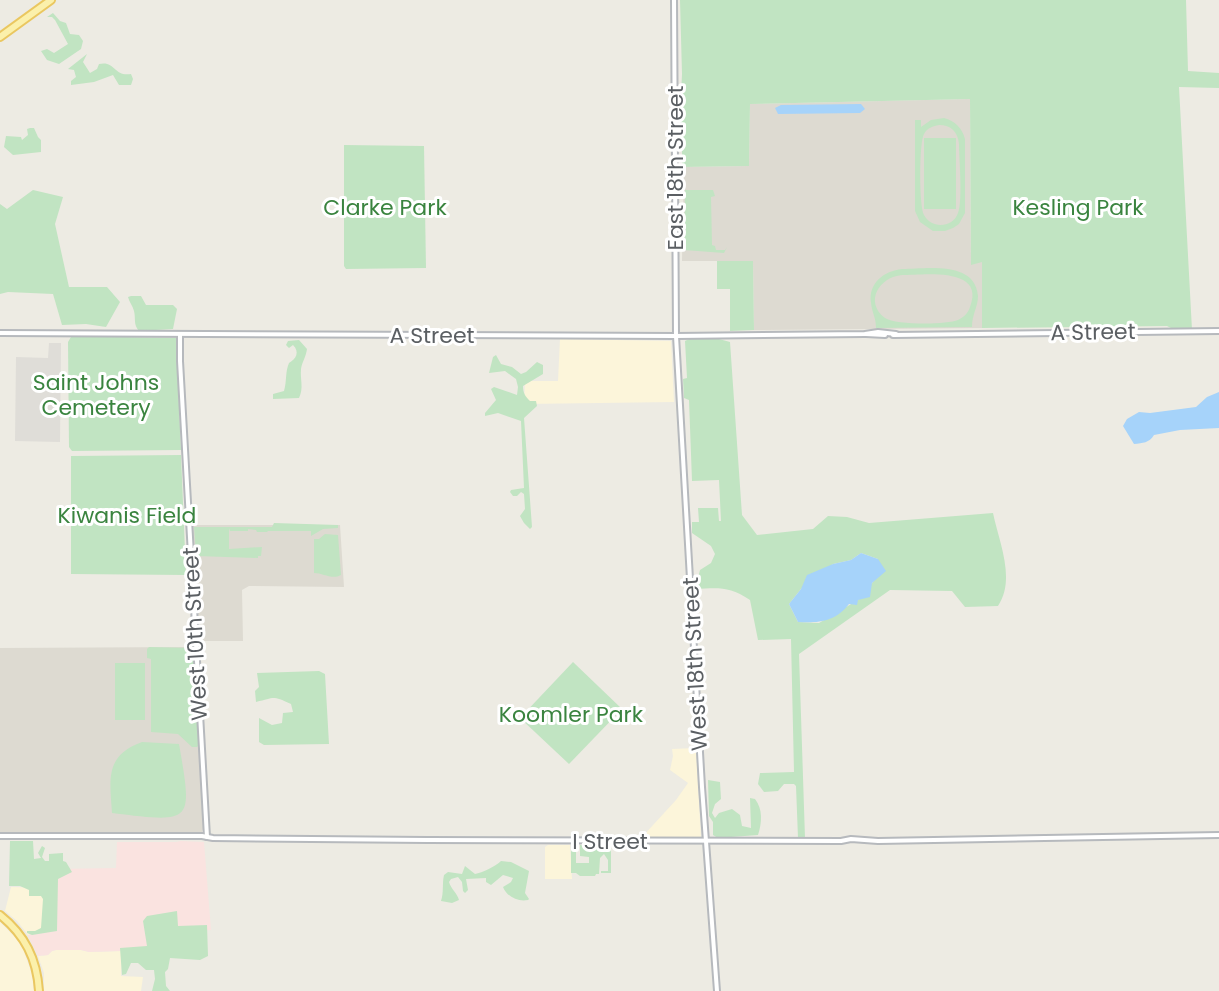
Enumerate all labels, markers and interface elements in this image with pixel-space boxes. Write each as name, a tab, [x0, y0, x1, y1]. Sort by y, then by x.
street label: East 18th Street	[660, 86, 691, 250]
park label: Clarke Park	[323, 192, 447, 223]
park label: Kesling Park	[1012, 192, 1144, 223]
street label: A Street	[1050, 316, 1136, 348]
street label: A Street	[389, 320, 475, 351]
park label: Saint Johns Cemetery	[33, 367, 159, 423]
park label: Kiwanis Field	[58, 500, 196, 531]
street label: West 10th Street	[175, 546, 215, 722]
street label: West 18th Street	[675, 576, 715, 752]
park label: Koomler Park	[499, 699, 644, 730]
street label: I Street	[572, 826, 648, 857]

